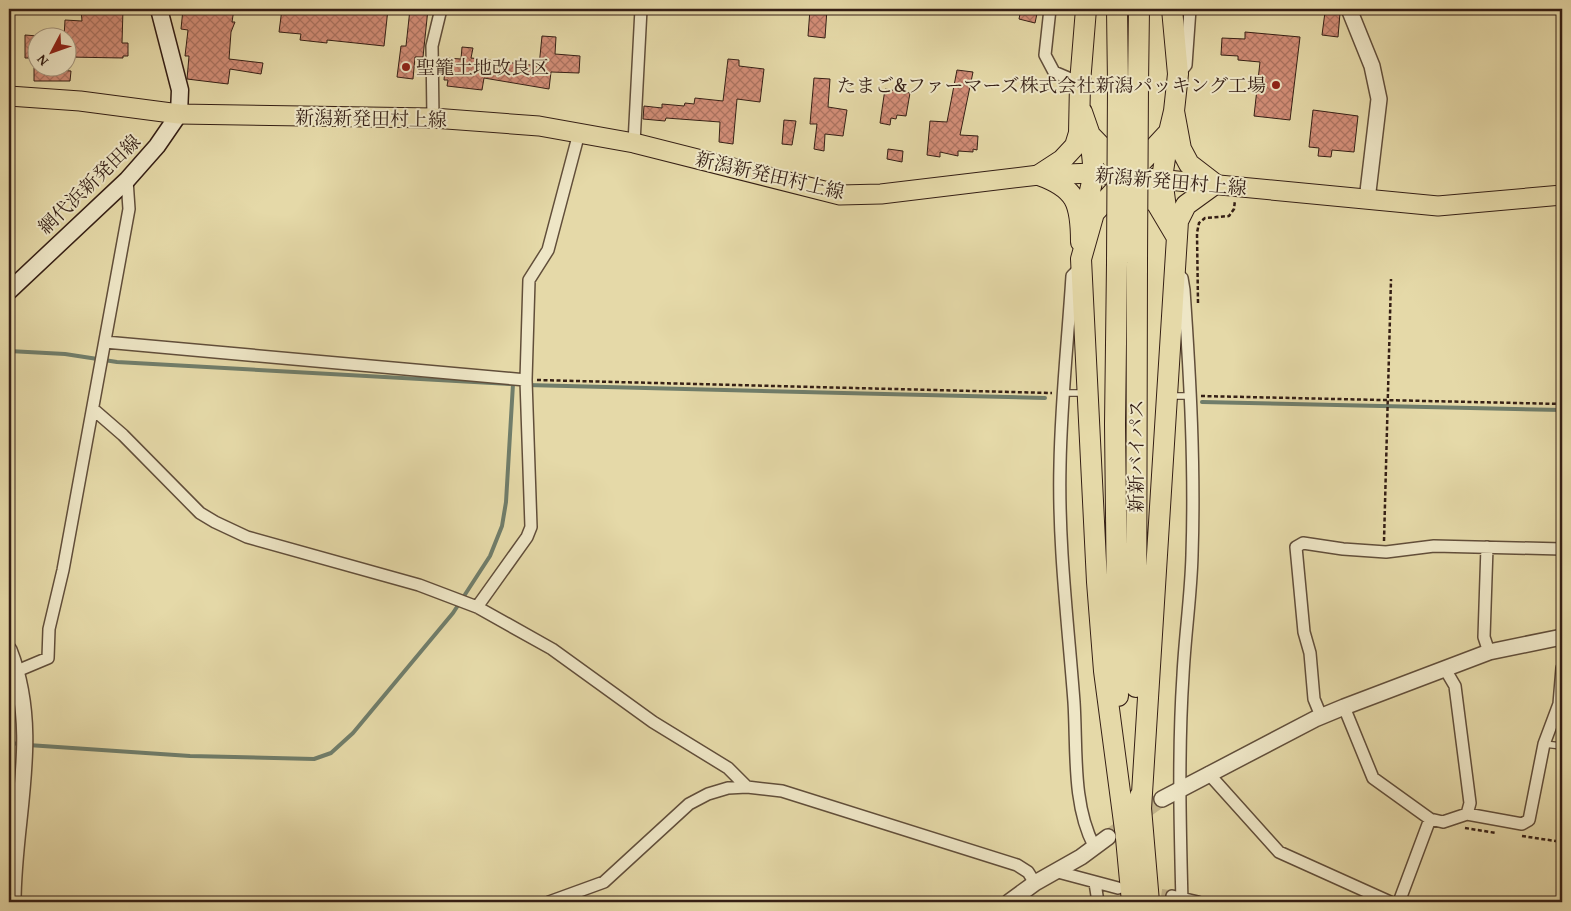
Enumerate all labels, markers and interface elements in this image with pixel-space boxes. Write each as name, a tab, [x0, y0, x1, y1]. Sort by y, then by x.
north arrow	[28, 28, 78, 78]
text: N	[31, 50, 53, 71]
place label: 聖籠土地改良区	[416, 53, 549, 81]
marker: 聖籠土地改良区	[400, 61, 412, 73]
place label: たまご&ファーマーズ株式会社新潟パッキング工場	[837, 71, 1266, 99]
marker: たまご&ファーマーズ株式会社新潟パッキング工場	[1270, 79, 1282, 91]
street label: 新潟新発田村上線	[295, 103, 447, 133]
street label: 網代浜新発田線	[31, 128, 147, 240]
street label: 新潟新発田村上線	[693, 144, 847, 206]
street label: 新潟新発田村上線	[1094, 160, 1248, 202]
street label: 新新バイパス	[1122, 399, 1150, 513]

